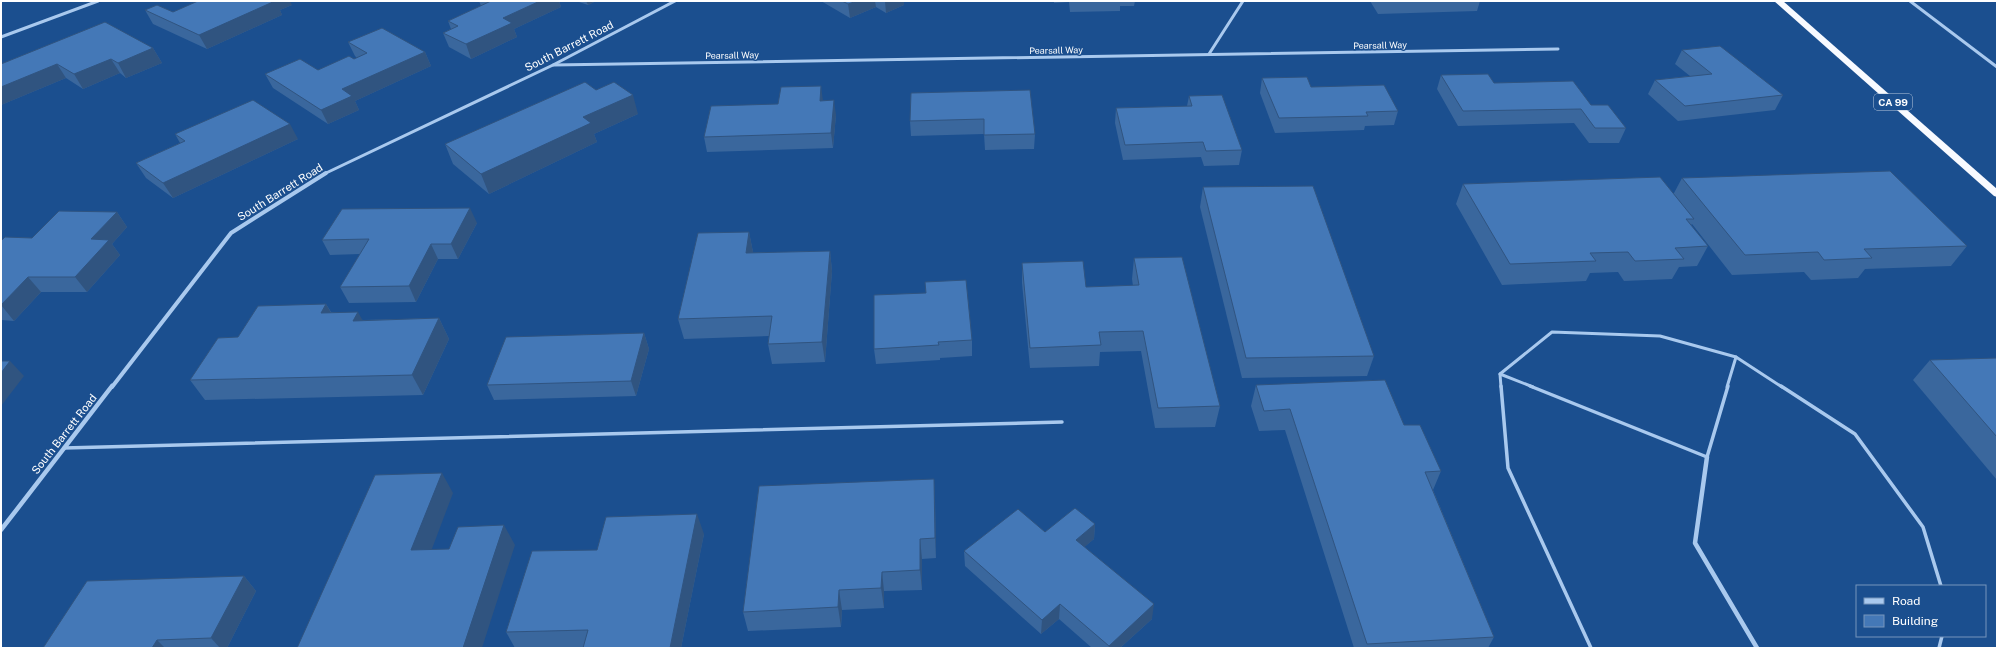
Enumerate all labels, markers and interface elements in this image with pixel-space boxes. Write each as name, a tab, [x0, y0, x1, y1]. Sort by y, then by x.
street label: South Barrett Road	[523, 18, 615, 74]
street label: Pearsall Way	[1353, 39, 1407, 51]
street label: Pearsall Way	[1029, 44, 1083, 56]
street label: Pearsall Way	[705, 49, 759, 61]
road number: CA 99	[1874, 94, 1912, 110]
street label: South Barrett Road	[235, 161, 325, 223]
street label: South Barrett Road	[29, 392, 99, 476]
legend	[1856, 585, 1986, 637]
text: Road	[1892, 594, 1920, 608]
text: Building	[1892, 614, 1938, 628]

